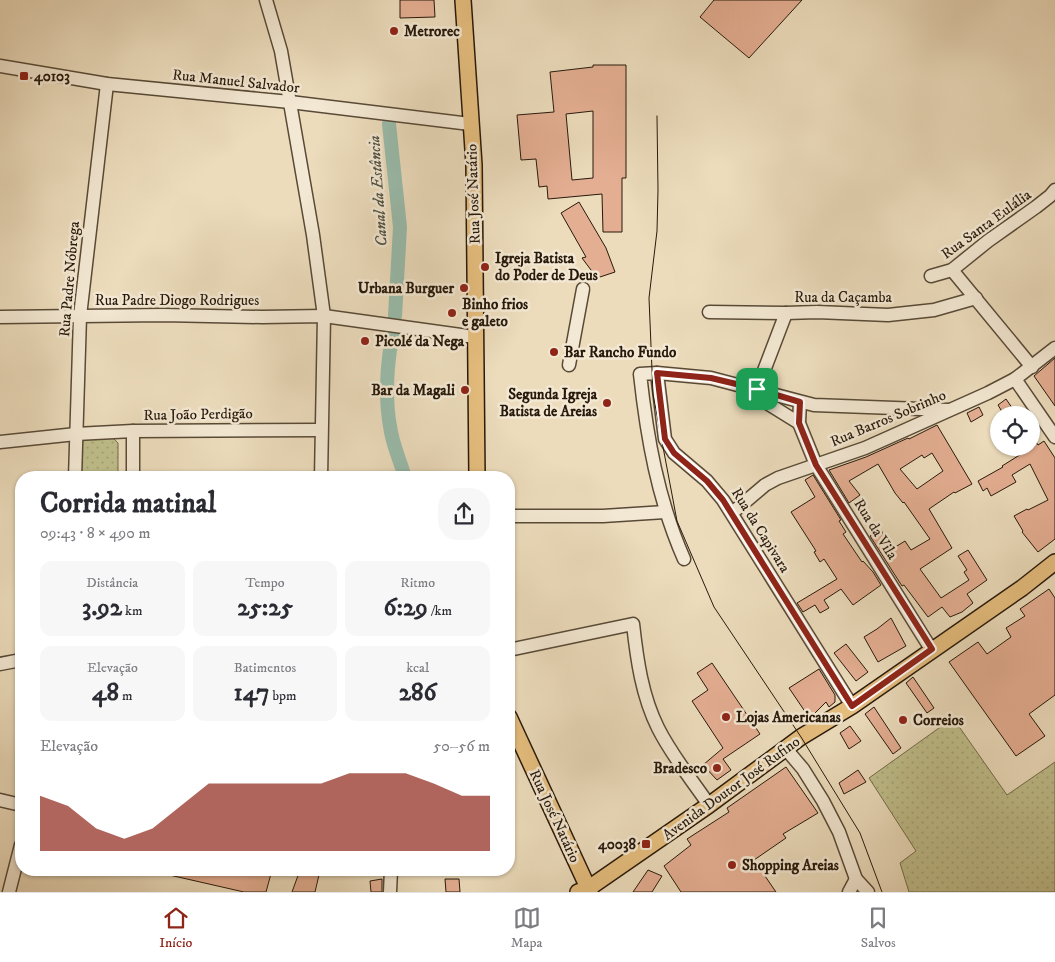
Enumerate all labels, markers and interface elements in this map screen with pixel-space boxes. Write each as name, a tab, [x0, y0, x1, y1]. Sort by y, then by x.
place label: Metrorec	[404, 22, 460, 41]
marker: Metrorec	[388, 25, 400, 37]
street label: Rua Manuel Salvador	[171, 65, 301, 98]
place label: 40103	[33, 67, 70, 86]
marker: 40103	[18, 70, 30, 82]
water label: Canal da Estância	[364, 135, 392, 247]
street label: Rua José Natário	[462, 143, 485, 245]
street label: Rua Santa Eulália	[938, 185, 1036, 263]
street label: Rua Padre Nóbrega	[55, 220, 84, 338]
place label: Igreja Batista do Poder de Deus	[495, 249, 598, 285]
marker: Igreja Batista do Poder de Deus	[479, 261, 491, 273]
place label: Urbana Burguer	[358, 279, 454, 298]
marker: Urbana Burguer	[458, 282, 470, 294]
street label: Rua da Caçamba	[794, 288, 892, 307]
street label: Rua Padre Diogo Rodrigues	[95, 291, 259, 310]
place label: Binho frios e galeto	[462, 295, 528, 331]
marker: Binho frios e galeto	[446, 307, 458, 319]
place label: Picolé da Nega	[375, 332, 465, 351]
marker: Picolé da Nega	[359, 335, 371, 347]
place label: Bar Rancho Fundo	[564, 343, 677, 362]
marker: Bar Rancho Fundo	[548, 346, 560, 358]
pin	[736, 368, 778, 410]
icon: arrive	[743, 375, 771, 403]
place label: Bar da Magali	[371, 381, 455, 400]
marker: Bar da Magali	[459, 384, 471, 396]
place label: Segunda Igreja Batista de Areias	[500, 385, 598, 421]
street label: Rua Barros Sobrinho	[827, 386, 949, 451]
marker: Segunda Igreja Batista de Areias	[601, 397, 613, 409]
street label: Rua João Perdigão	[143, 404, 253, 425]
map controls	[990, 406, 1040, 456]
button: locate	[990, 406, 1040, 456]
street label: Rua da Capivara	[727, 484, 795, 577]
text: Corrida matinal	[40, 486, 216, 521]
button: share	[438, 488, 490, 540]
street label: Rua da Vila	[849, 495, 902, 564]
text: 09:43 · 8 × 490 m	[40, 523, 150, 543]
text: Distância	[86, 574, 138, 592]
text: Tempo	[245, 574, 285, 592]
text: Ritmo	[400, 574, 435, 592]
text: 3.92	[82, 592, 122, 623]
text: 25:25	[237, 592, 293, 623]
text: 6:29	[383, 592, 428, 623]
text: km	[122, 602, 143, 620]
text: /km	[428, 602, 452, 620]
text: Elevação	[87, 659, 138, 677]
text: Batimentos	[234, 659, 296, 677]
text: kcal	[406, 659, 429, 677]
text: 48	[92, 677, 119, 708]
text: 147	[233, 677, 269, 708]
text: 286	[399, 677, 437, 708]
text: m	[119, 687, 133, 705]
text: bpm	[269, 687, 297, 705]
place label: Lojas Americanas	[736, 708, 841, 727]
marker: Lojas Americanas	[720, 711, 732, 723]
place label: Correios	[913, 711, 964, 730]
marker: Correios	[897, 714, 909, 726]
street label: Avenida Doutor José Rufino	[659, 732, 804, 845]
text: Elevação	[40, 736, 98, 756]
text: 50–56 m	[433, 736, 490, 756]
place label: Bradesco	[653, 759, 708, 778]
marker: Bradesco	[711, 762, 723, 774]
street label: Rua José Natário	[525, 767, 584, 866]
place label: 40038	[597, 835, 636, 854]
marker: 40038	[640, 838, 652, 850]
place label: Shopping Areias	[742, 856, 839, 875]
marker: Shopping Areias	[726, 859, 738, 871]
tab: Início	[159, 904, 192, 952]
tab: Mapa	[511, 904, 542, 952]
tab: Salvos	[861, 904, 896, 952]

